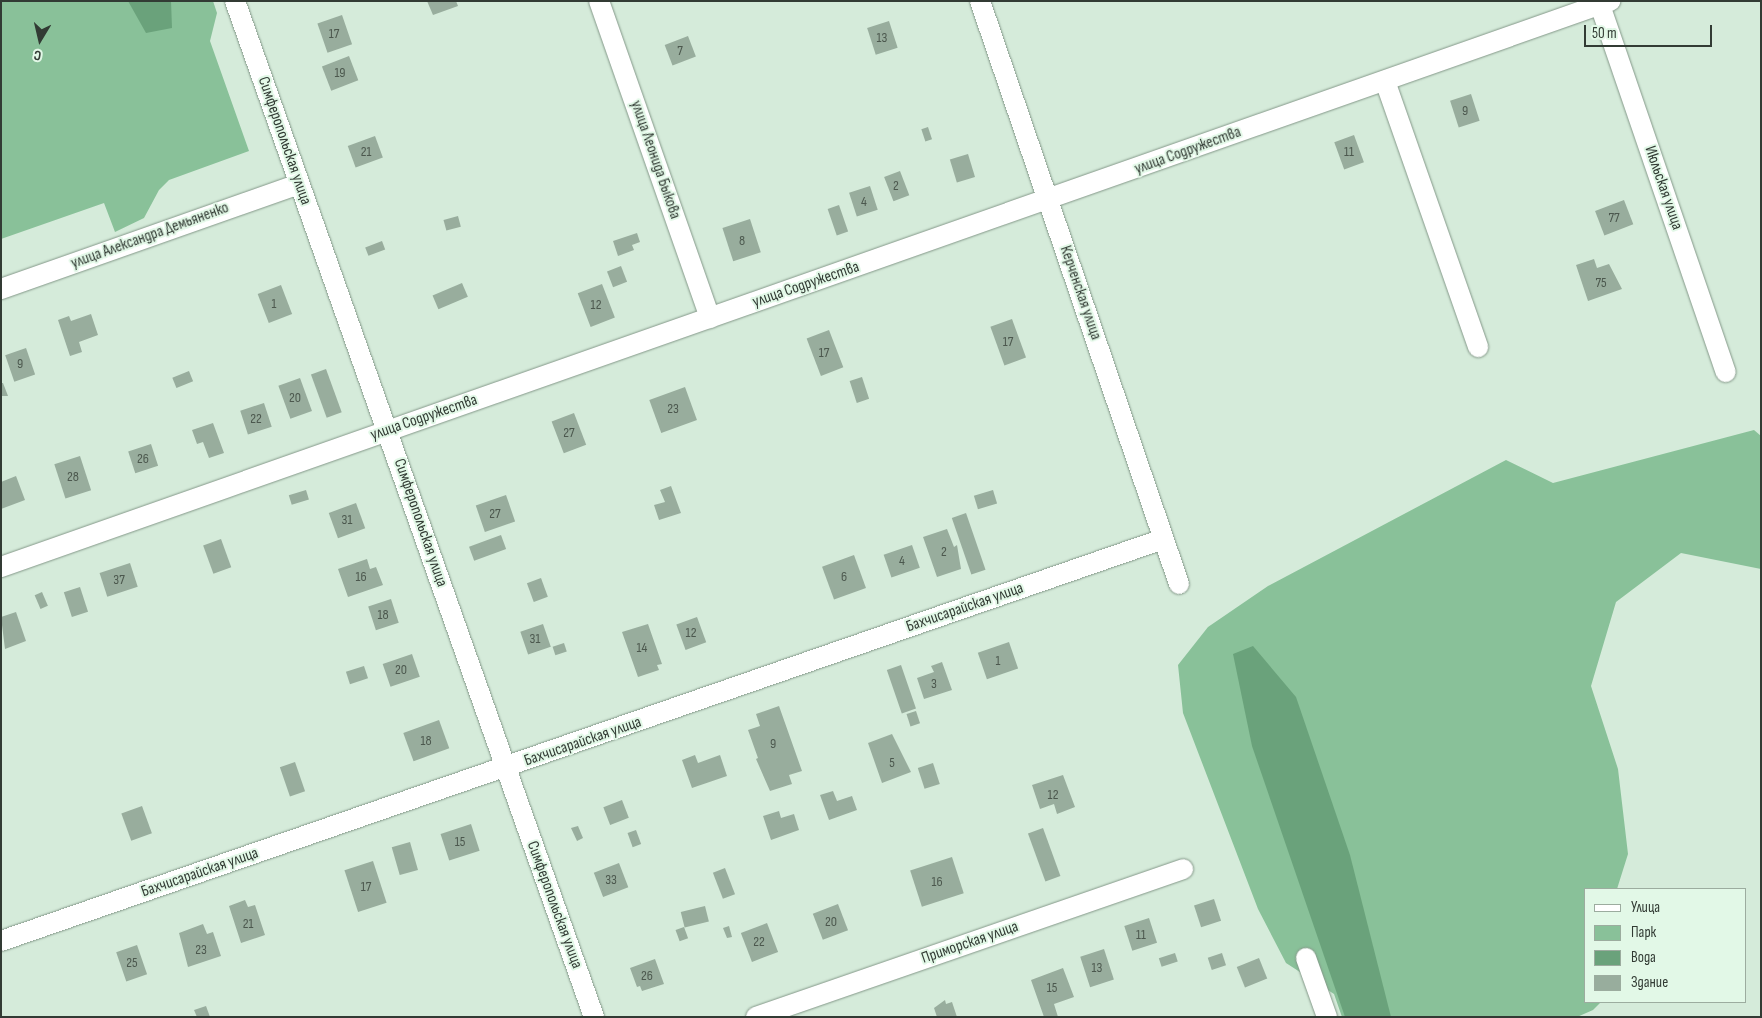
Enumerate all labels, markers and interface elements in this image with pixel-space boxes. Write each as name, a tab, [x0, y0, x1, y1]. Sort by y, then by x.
north arrow	[15, 15, 65, 65]
scale bar	[1587, 15, 1714, 47]
text: 50 m	[1592, 24, 1617, 43]
house number: 17	[329, 26, 339, 42]
house number: 13	[877, 30, 887, 46]
house number: 7	[677, 43, 683, 59]
text: С	[33, 46, 42, 64]
house number: 19	[334, 65, 346, 81]
street label: Симферопольская улица	[253, 74, 315, 208]
street label: улица Леонида Быкова	[626, 98, 684, 222]
house number: 9	[1462, 103, 1468, 119]
street label: улица Содружества	[1132, 123, 1244, 179]
house number: 21	[361, 144, 371, 160]
house number: 11	[1344, 144, 1354, 160]
street label: Июльская улица	[1640, 144, 1686, 232]
house number: 2	[893, 178, 899, 194]
house number: 4	[861, 194, 867, 210]
street label: улица Александра Демьяненко	[69, 199, 231, 273]
house number: 77	[1608, 210, 1620, 226]
house number: 8	[739, 233, 745, 249]
street label: Керченская улица	[1055, 243, 1105, 343]
street label: улица Содружества	[750, 258, 862, 312]
house number: 75	[1595, 275, 1607, 291]
house number: 1	[272, 296, 276, 312]
house number: 12	[591, 297, 601, 313]
house number: 17	[1003, 334, 1013, 350]
house number: 17	[819, 345, 829, 361]
house number: 9	[17, 356, 23, 372]
house number: 20	[289, 390, 301, 406]
street label: улица Содружества	[368, 391, 480, 445]
house number: 23	[667, 401, 679, 417]
house number: 22	[250, 411, 262, 427]
house number: 27	[563, 425, 575, 441]
house number: 26	[137, 451, 149, 467]
street label: Симферопольская улица	[389, 456, 451, 590]
house number: 28	[67, 469, 79, 485]
house number: 27	[489, 506, 501, 522]
house number: 31	[342, 512, 352, 528]
house number: 2	[941, 544, 947, 560]
house number: 4	[899, 553, 905, 569]
house number: 16	[355, 569, 367, 585]
house number: 6	[841, 569, 847, 585]
house number: 37	[113, 572, 125, 588]
street label: Бахчисарайская улица	[904, 579, 1026, 637]
house number: 18	[377, 607, 389, 623]
house number: 12	[686, 625, 696, 641]
house number: 31	[530, 631, 540, 647]
house number: 14	[637, 640, 647, 656]
house number: 1	[996, 653, 1000, 669]
house number: 20	[395, 662, 407, 678]
house number: 3	[931, 676, 937, 692]
street label: Бахчисарайская улица	[522, 713, 644, 771]
house number: 18	[420, 733, 432, 749]
house number: 9	[770, 736, 776, 752]
house number: 5	[889, 755, 895, 771]
house number: 12	[1048, 787, 1058, 803]
house number: 15	[455, 834, 465, 850]
street label: Симферопольская улица	[522, 839, 586, 971]
street label: Бахчисарайская улица	[139, 844, 261, 902]
house number: 33	[605, 872, 617, 888]
house number: 16	[931, 874, 943, 890]
house number: 17	[361, 879, 371, 895]
legend	[1584, 888, 1747, 1003]
text: Улица	[1631, 898, 1660, 917]
house number: 20	[825, 914, 837, 930]
house number: 21	[243, 916, 253, 932]
street label: Приморская улица	[919, 917, 1021, 969]
text: Парк	[1631, 923, 1656, 942]
house number: 11	[1136, 927, 1146, 943]
house number: 22	[753, 934, 765, 950]
house number: 23	[195, 942, 207, 958]
text: Вода	[1631, 948, 1656, 967]
house number: 25	[126, 955, 138, 971]
house number: 13	[1092, 960, 1102, 976]
house number: 26	[641, 968, 653, 984]
text: Здание	[1631, 973, 1668, 992]
house number: 15	[1047, 980, 1057, 996]

